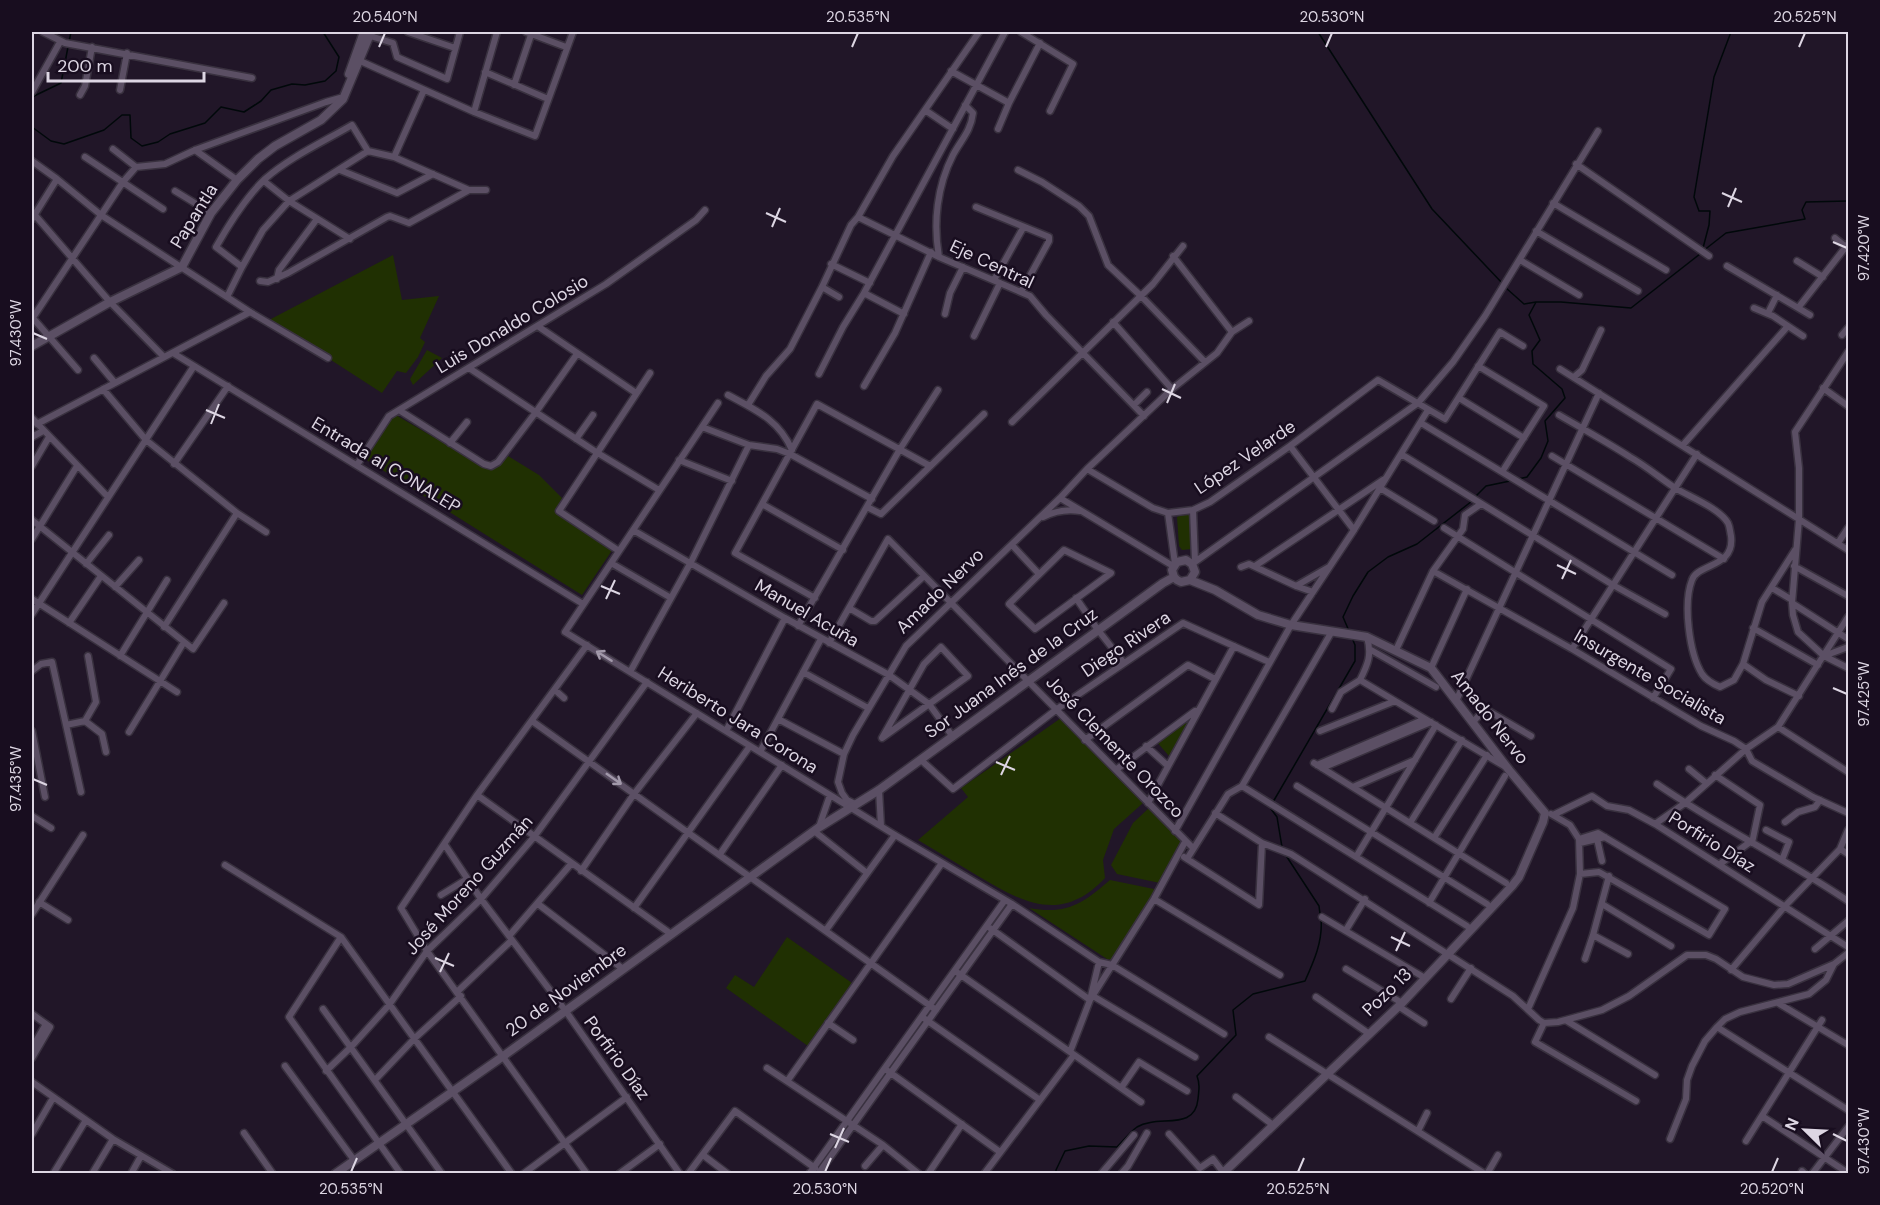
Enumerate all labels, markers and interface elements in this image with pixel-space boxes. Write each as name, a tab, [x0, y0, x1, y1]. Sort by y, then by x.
text: 20.540°N	[352, 7, 418, 27]
text: 20.535°N	[826, 7, 890, 27]
text: 20.530°N	[1300, 7, 1364, 27]
text: 20.525°N	[1773, 7, 1837, 27]
scale bar	[48, 45, 204, 83]
text: 200 m	[57, 54, 113, 78]
street label: Papantla	[165, 179, 223, 253]
text: 97.420°W	[1854, 214, 1874, 281]
street label: Eje Central	[946, 234, 1038, 294]
street label: Luis Donaldo Colosio	[431, 269, 593, 379]
text: 97.430°W	[6, 299, 26, 367]
street label: Entrada al CONALEP	[307, 411, 465, 519]
street label: López Velarde	[1190, 414, 1300, 500]
street label: Amado Nervo	[891, 543, 989, 639]
street label: Manuel Acuña	[750, 573, 864, 653]
street label: Sor Juana Inés de la Cruz	[920, 602, 1102, 744]
street label: Diego Rivera	[1077, 605, 1175, 683]
street label: Insurgente Socialista	[1570, 624, 1730, 730]
one-way arrow	[596, 649, 613, 661]
street label: Heriberto Jara Corona	[653, 661, 823, 779]
text: 97.425°W	[1854, 661, 1874, 727]
street label: Amado Nervo	[1446, 665, 1534, 769]
street label: José Clemente Orozco	[1041, 671, 1189, 823]
text: 97.435°W	[6, 746, 26, 812]
one-way arrow	[606, 773, 622, 785]
street label: Porfirio Díaz	[1664, 806, 1760, 878]
street label: José Moreno Guzmán	[400, 810, 538, 960]
street label: 20 de Noviembre	[501, 938, 631, 1042]
street label: Pozo 13	[1357, 962, 1417, 1022]
street label: Porfirio Díaz	[578, 1011, 656, 1105]
north arrow	[1775, 1100, 1835, 1160]
text: 97.430°W	[1854, 1107, 1874, 1175]
text: N	[1780, 1115, 1804, 1134]
text: 20.535°N	[319, 1179, 383, 1199]
text: 20.530°N	[793, 1179, 857, 1199]
text: 20.525°N	[1266, 1179, 1330, 1199]
text: 20.520°N	[1740, 1179, 1804, 1199]

